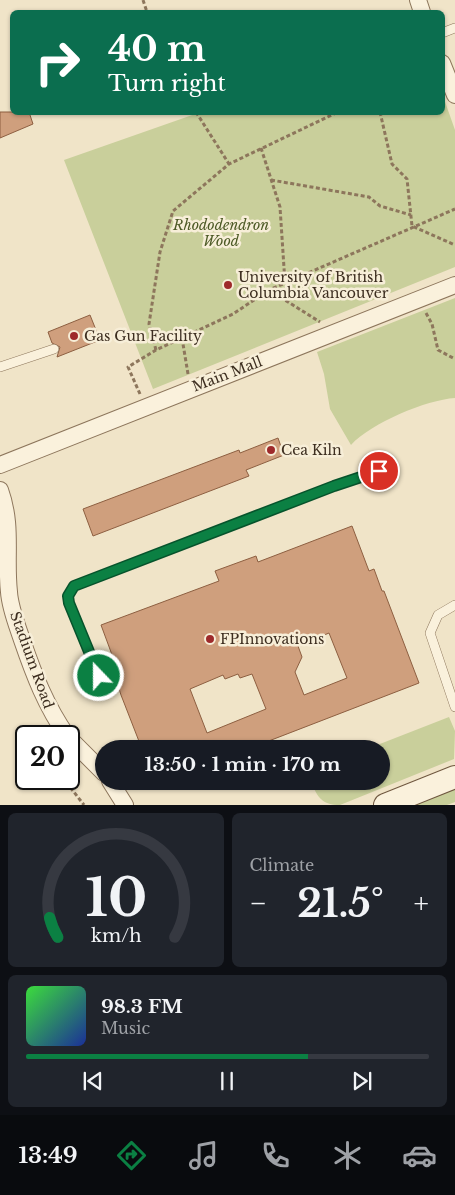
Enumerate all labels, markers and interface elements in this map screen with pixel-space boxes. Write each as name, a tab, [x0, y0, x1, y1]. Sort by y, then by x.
text: 40 m	[108, 27, 206, 70]
icon: right	[25, 30, 90, 95]
text: Turn right	[108, 70, 226, 97]
park label: Rhododendron Wood	[172, 216, 269, 250]
place label: University of British Columbia Vancouver	[238, 268, 389, 302]
marker: University of British Columbia Vancouver	[222, 279, 234, 291]
place label: Gas Gun Facility	[84, 327, 202, 345]
marker: Gas Gun Facility	[68, 330, 80, 342]
street label: Main Mall	[189, 352, 265, 396]
place label: Cea Kiln	[281, 441, 342, 459]
marker: Cea Kiln	[265, 444, 277, 456]
pin	[358, 450, 400, 492]
icon: arrive	[365, 457, 393, 485]
street label: Stadium Road	[6, 609, 58, 711]
place label: FPInnovations	[220, 630, 324, 648]
marker: FPInnovations	[204, 633, 216, 645]
position arrow	[72, 649, 124, 701]
speed limit sign: 20	[15, 725, 80, 790]
text: 13:50 · 1 min · 170 m	[145, 753, 340, 776]
text: Climate	[250, 855, 314, 875]
text: 10	[85, 866, 147, 930]
text: 21.5°	[297, 880, 384, 927]
text: −	[250, 886, 267, 921]
text: +	[414, 886, 429, 921]
text: km/h	[90, 925, 141, 947]
text: 98.3 FM	[101, 995, 183, 1018]
text: Music	[101, 1018, 150, 1038]
icon: previous	[79, 1067, 107, 1095]
icon: pause	[213, 1067, 241, 1095]
icon: next	[348, 1067, 376, 1095]
icon: directions	[114, 1138, 149, 1173]
icon: music	[186, 1138, 221, 1173]
icon: phone	[258, 1138, 293, 1173]
icon: climate	[330, 1138, 365, 1173]
icon: car	[402, 1138, 437, 1173]
text: 13:49	[18, 1142, 78, 1169]

